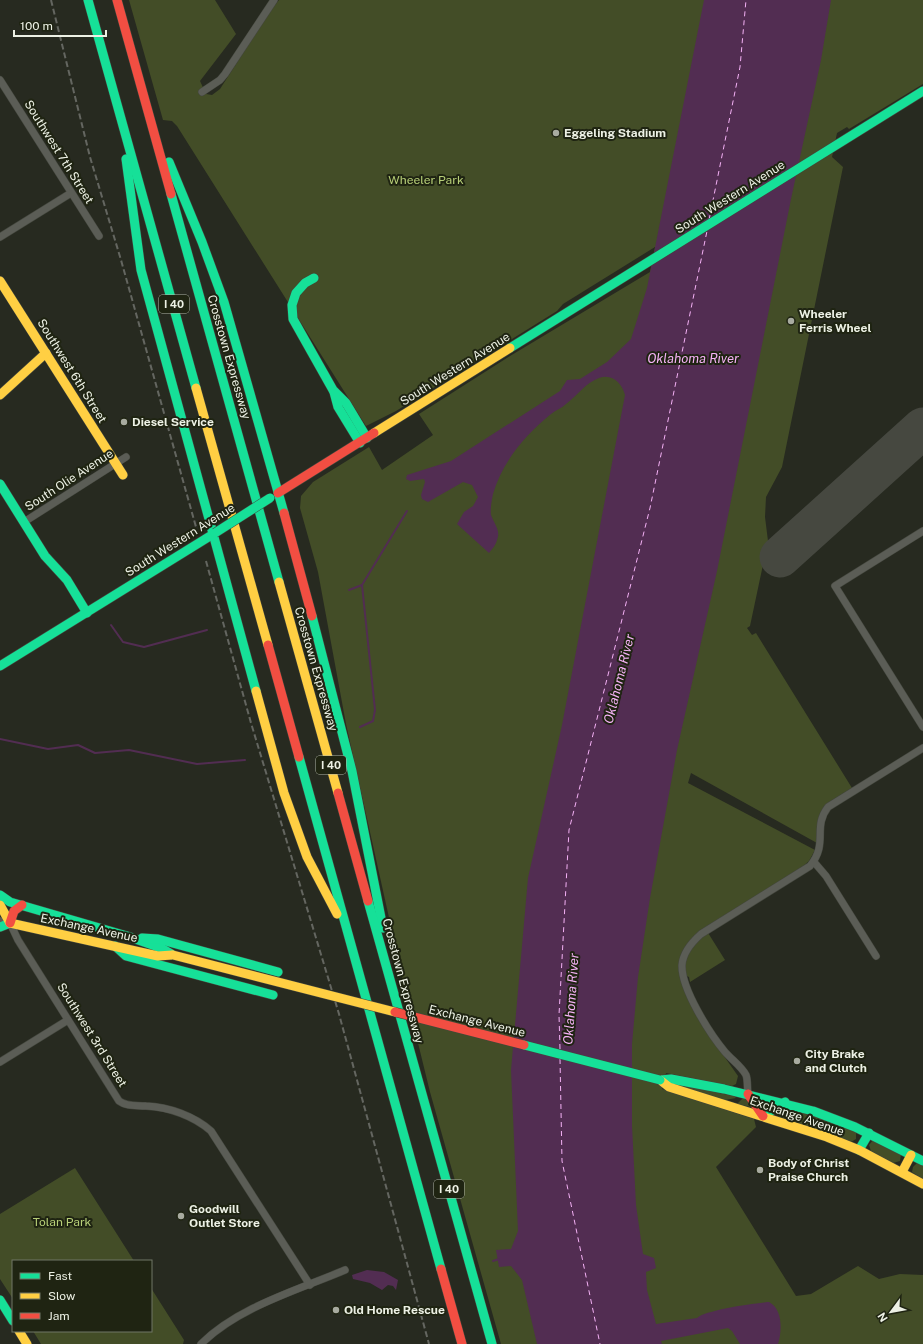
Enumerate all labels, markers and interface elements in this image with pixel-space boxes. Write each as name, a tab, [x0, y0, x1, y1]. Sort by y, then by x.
scale bar	[14, 12, 106, 38]
text: 100 m	[20, 19, 53, 33]
street label: Southwest 7th Street	[21, 98, 97, 207]
place label: Eggeling Stadium	[564, 126, 666, 140]
marker: Eggeling Stadium	[551, 128, 561, 138]
street label: South Western Avenue	[673, 157, 788, 236]
park label: Wheeler Park	[388, 173, 464, 187]
street label: Crosstown Expressway	[205, 293, 254, 421]
road number: I 40	[159, 295, 189, 313]
place label: Wheeler Ferris Wheel	[799, 307, 871, 335]
marker: Wheeler Ferris Wheel	[786, 316, 796, 326]
street label: Southwest 6th Street	[34, 317, 110, 426]
street label: South Western Avenue	[398, 329, 513, 408]
water label: Oklahoma River	[647, 351, 739, 366]
place label: Diesel Service	[132, 415, 214, 429]
marker: Diesel Service	[119, 417, 129, 427]
street label: South Olie Avenue	[22, 446, 116, 514]
street label: South Western Avenue	[123, 500, 238, 579]
street label: Crosstown Expressway	[292, 605, 341, 733]
water label: Oklahoma River	[601, 633, 637, 725]
road number: I 40	[316, 756, 346, 774]
street label: Exchange Avenue	[39, 911, 139, 945]
street label: Crosstown Expressway	[380, 917, 427, 1046]
water label: Oklahoma River	[560, 953, 582, 1045]
street label: Southwest 3rd Street	[54, 980, 130, 1090]
street label: Exchange Avenue	[427, 1002, 527, 1040]
place label: City Brake and Clutch	[805, 1047, 867, 1075]
marker: City Brake and Clutch	[792, 1056, 802, 1066]
street label: Exchange Avenue	[748, 1093, 846, 1139]
place label: Body of Christ Praise Church	[768, 1156, 849, 1184]
marker: Body of Christ Praise Church	[755, 1165, 765, 1175]
road number: I 40	[434, 1180, 464, 1198]
place label: Goodwill Outlet Store	[189, 1202, 260, 1230]
marker: Goodwill Outlet Store	[176, 1211, 186, 1221]
park label: Tolan Park	[33, 1215, 92, 1229]
legend	[12, 1260, 152, 1332]
text: Fast	[48, 1269, 73, 1283]
text: Slow	[48, 1289, 76, 1303]
north arrow	[871, 1292, 911, 1332]
place label: Old Home Rescue	[344, 1303, 445, 1317]
marker: Old Home Rescue	[331, 1305, 341, 1315]
text: Jam	[48, 1309, 70, 1323]
text: N	[875, 1310, 890, 1324]

